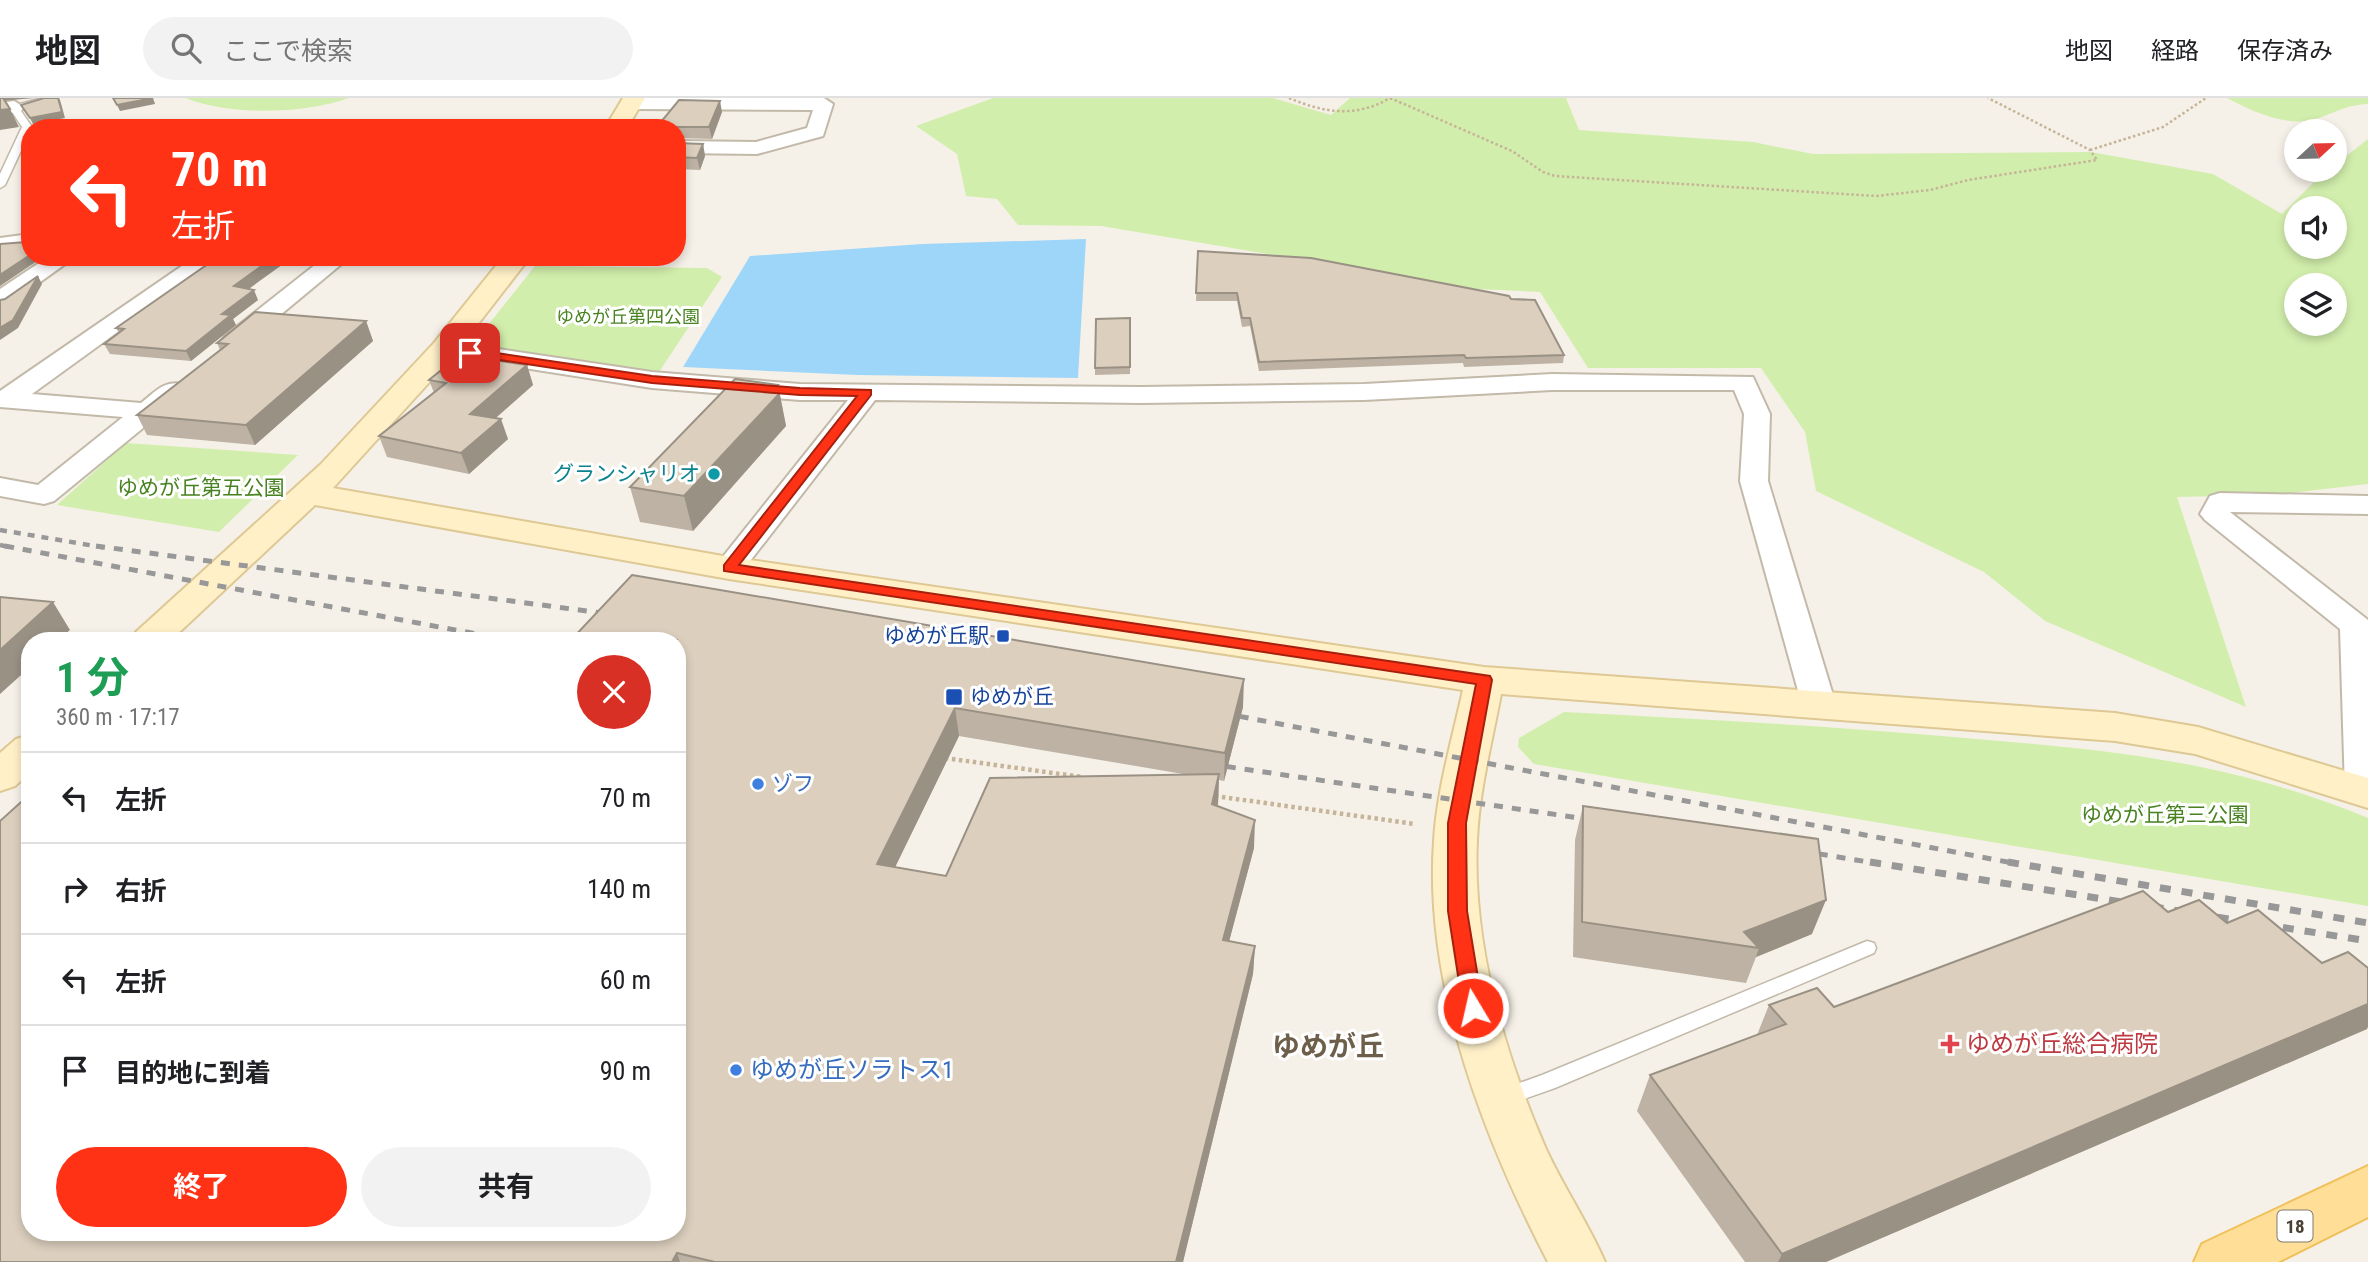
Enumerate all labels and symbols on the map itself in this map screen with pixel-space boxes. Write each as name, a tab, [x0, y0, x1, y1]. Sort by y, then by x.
north arrow	[2284, 119, 2347, 182]
park label: ゆめが丘第四公園	[556, 306, 700, 327]
pin	[440, 323, 500, 383]
place label: グランシャリオ	[553, 462, 700, 486]
marker: グランシャリオ	[706, 466, 722, 482]
park label: ゆめが丘第五公園	[117, 476, 285, 500]
place label: ゆめが丘駅	[884, 624, 989, 648]
marker: ゆめが丘駅	[995, 628, 1011, 644]
place label: ゆめが丘	[970, 685, 1054, 709]
marker: ゆめが丘	[944, 687, 964, 707]
place label: ゾフ	[772, 772, 814, 796]
marker: ゾフ	[750, 776, 766, 792]
park label: ゆめが丘第三公園	[2081, 803, 2249, 827]
position arrow	[1436, 971, 1510, 1045]
district label: ゆめが丘	[1272, 1030, 1384, 1063]
place label: ゆめが丘総合病院	[1966, 1030, 2158, 1058]
marker: ゆめが丘総合病院	[1940, 1034, 1960, 1054]
place label: ゆめが丘ソラトス1	[750, 1056, 954, 1084]
marker: ゆめが丘ソラトス1	[728, 1062, 744, 1078]
road number: 18	[2278, 1210, 2312, 1242]

